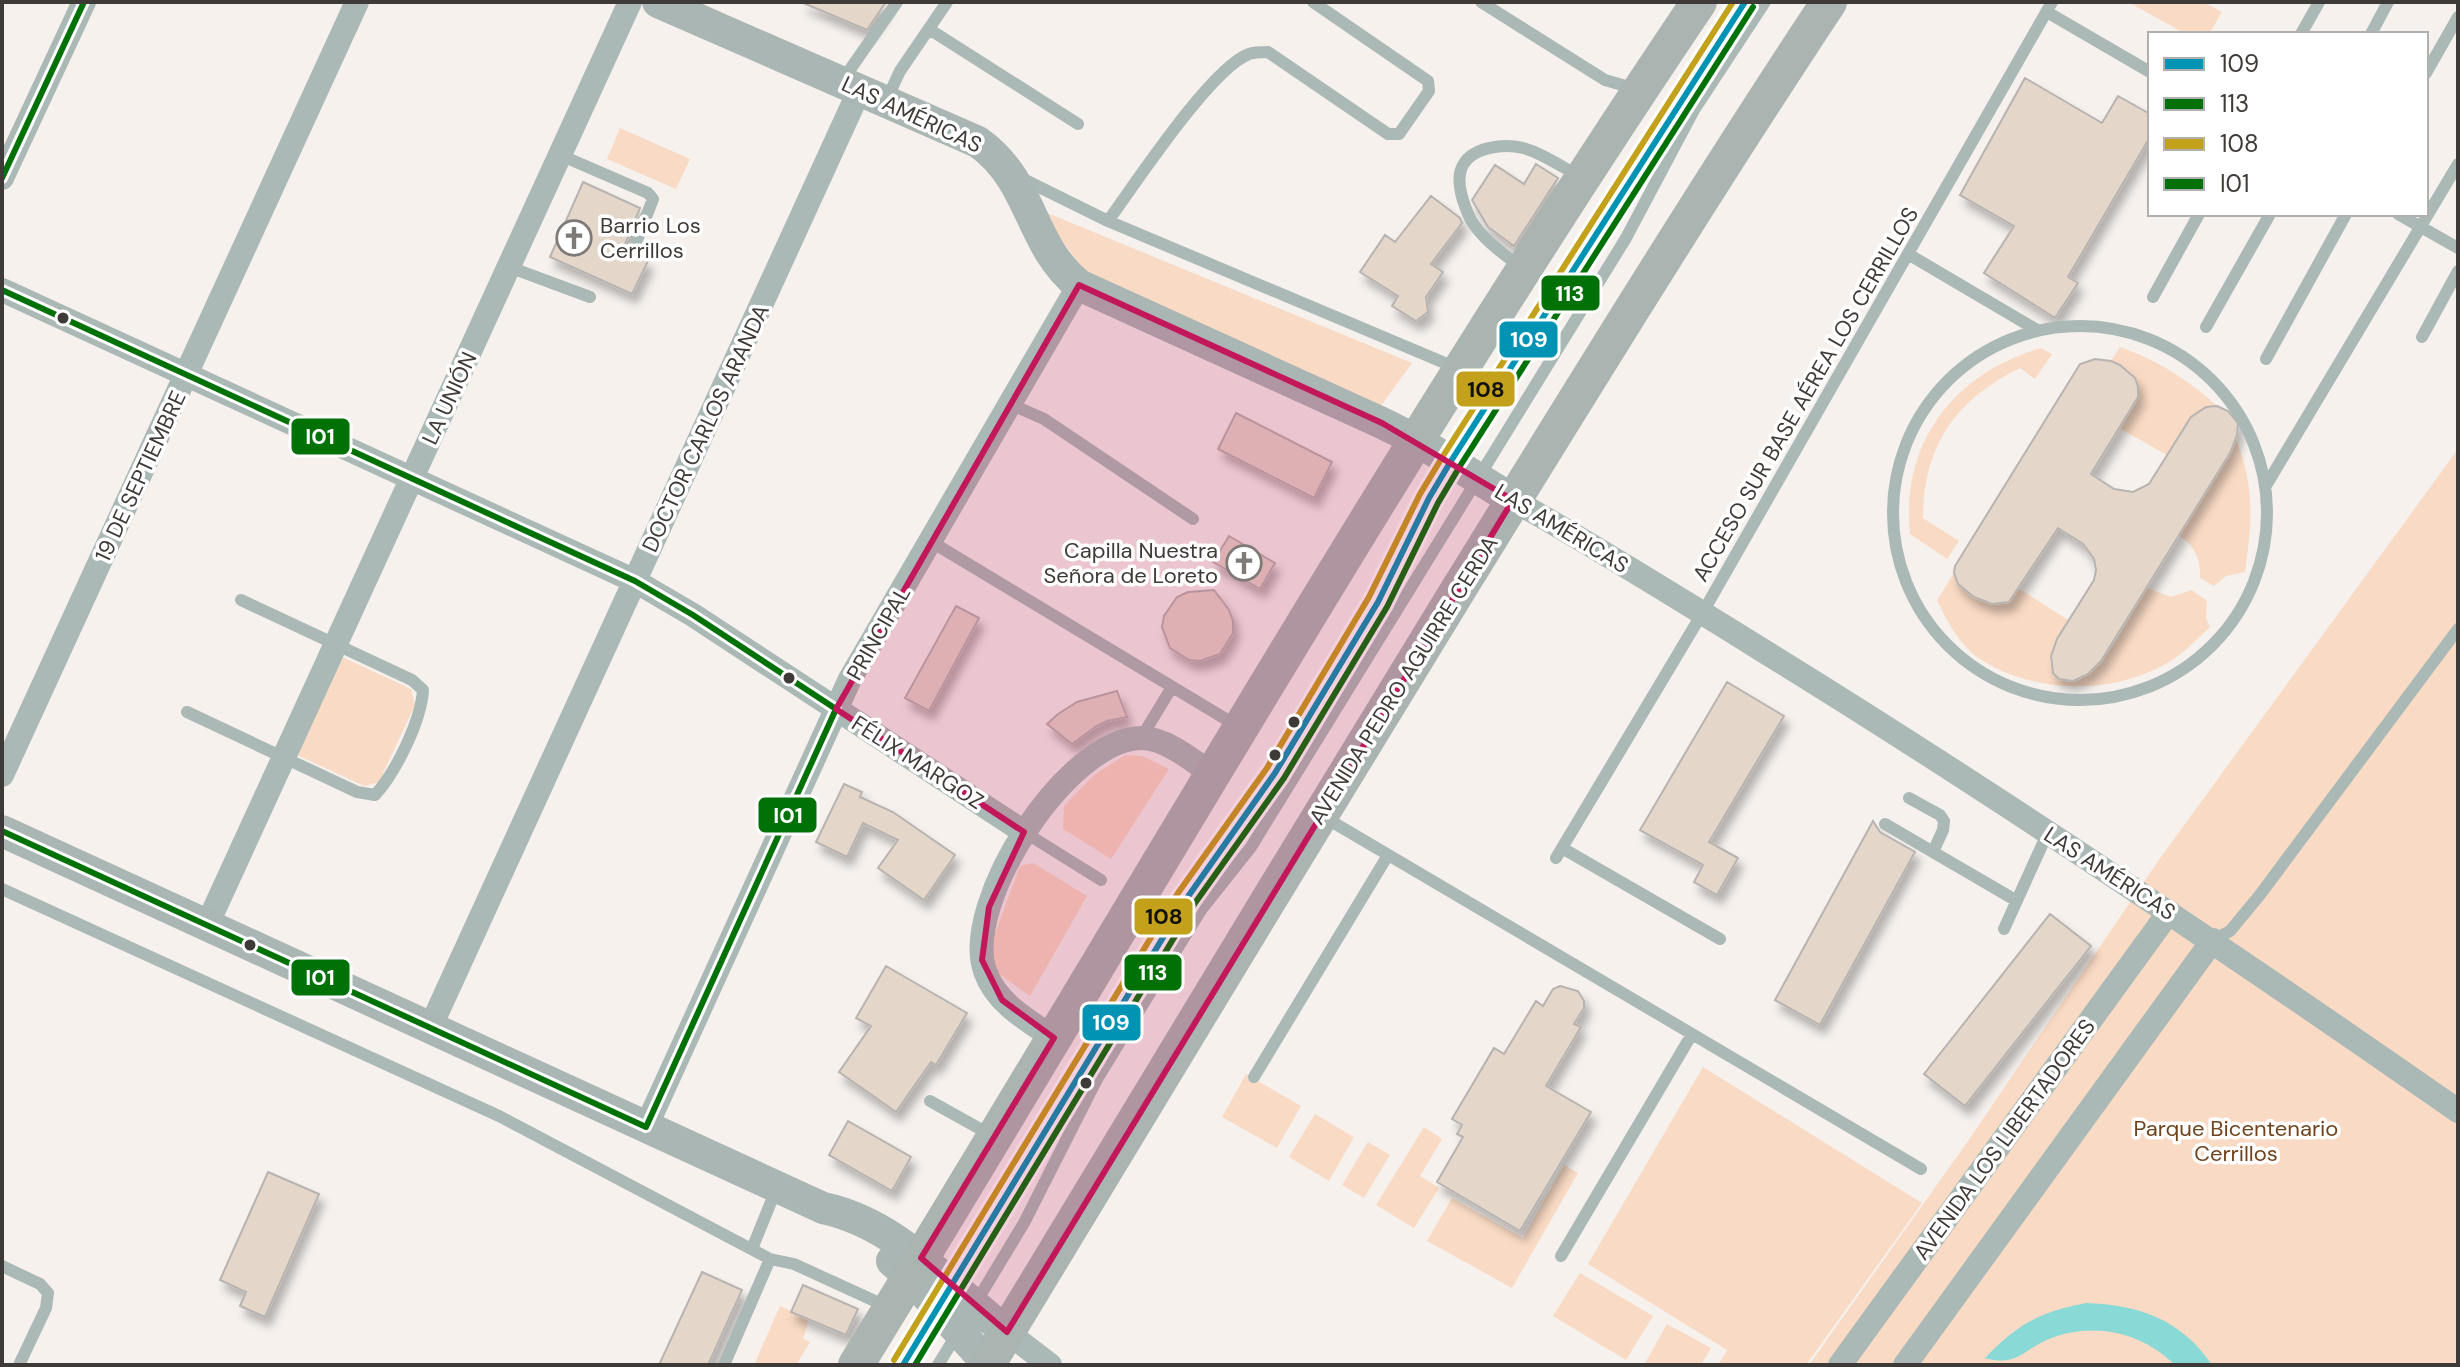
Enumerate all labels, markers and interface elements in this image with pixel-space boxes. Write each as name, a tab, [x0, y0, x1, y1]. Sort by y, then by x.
legend	[2148, 32, 2428, 216]
text: 109	[2220, 48, 2259, 79]
street label: LAS AMÉRICAS	[837, 69, 986, 160]
text: 113	[2220, 88, 2249, 119]
text: 108	[2220, 128, 2259, 159]
text: I01	[2220, 168, 2250, 199]
street label: ACCESO SUR BASE AÉREA LOS CERRILLOS	[1686, 202, 1925, 587]
place label: Barrio Los Cerrillos	[600, 211, 701, 265]
church icon: Barrio Los Cerrillos	[555, 219, 593, 257]
line badge: 113	[1540, 274, 1601, 312]
text: 113	[1555, 279, 1585, 308]
street label: DOCTOR CARLOS ARANDA	[635, 300, 776, 557]
unlabelled marker	[55, 310, 71, 326]
line badge: 109	[1498, 320, 1559, 359]
text: 109	[1510, 325, 1548, 354]
street label: LA UNIÓN	[415, 347, 484, 449]
line badge: 108	[1455, 370, 1516, 408]
text: 108	[1467, 375, 1505, 404]
street label: 19 DE SEPTIEMBRE	[88, 386, 193, 566]
line badge: I01	[290, 417, 351, 456]
text: I01	[305, 422, 335, 451]
street label: LAS AMÉRICAS	[1489, 477, 1634, 580]
street label: AVENIDA PEDRO AGUIRRE CERDA	[1302, 531, 1504, 830]
place label: Capilla Nuestra Señora de Loreto	[1044, 536, 1218, 590]
church icon: Capilla Nuestra Señora de Loreto	[1225, 544, 1263, 582]
street label: PRINCIPAL	[840, 581, 917, 686]
unlabelled marker	[781, 670, 797, 686]
street label: FÉLIX MARGOZ	[846, 709, 989, 816]
unlabelled marker	[1286, 714, 1302, 730]
unlabelled marker	[1267, 747, 1283, 763]
line badge: I01	[757, 796, 818, 834]
text: I01	[773, 801, 803, 830]
street label: LAS AMÉRICAS	[2038, 820, 2181, 927]
line badge: 108	[1133, 897, 1194, 936]
text: 108	[1145, 902, 1183, 931]
unlabelled marker	[242, 937, 258, 953]
line badge: 113	[1123, 953, 1183, 992]
line badge: I01	[290, 958, 351, 997]
text: 113	[1138, 958, 1168, 987]
text: I01	[305, 963, 335, 992]
line badge: 109	[1081, 1003, 1142, 1042]
text: 109	[1092, 1008, 1130, 1037]
street label: AVENIDA LOS LIBERTADORES	[1907, 1013, 2102, 1266]
unlabelled marker	[1078, 1075, 1094, 1091]
park label: Parque Bicentenario Cerrillos	[2134, 1114, 2338, 1168]

